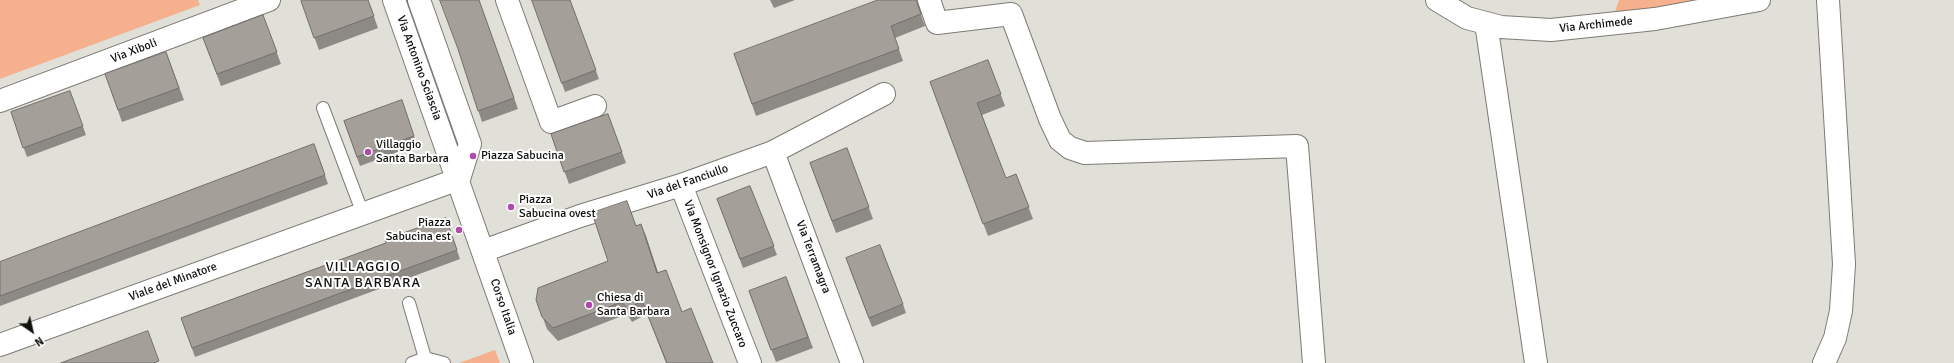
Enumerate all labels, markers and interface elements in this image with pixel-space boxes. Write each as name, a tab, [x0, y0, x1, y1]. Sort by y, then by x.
street label: Via Antonino Sciascia	[393, 14, 445, 122]
street label: Via Archimede	[1559, 14, 1633, 36]
street label: Via Xiboli	[109, 36, 159, 66]
place label: Villaggio Santa Barbara	[376, 138, 449, 166]
marker: Villaggio Santa Barbara	[363, 147, 373, 157]
place label: Piazza Sabucina	[481, 149, 564, 163]
marker: Piazza Sabucina	[468, 151, 478, 161]
street label: Via del Fanciullo	[646, 161, 730, 203]
place label: Piazza Sabucina ovest	[519, 193, 596, 221]
street label: Via Monsignor Ignazio Zuccaro	[680, 198, 750, 350]
marker: Piazza Sabucina ovest	[506, 202, 516, 212]
place label: Piazza Sabucina est	[386, 216, 451, 244]
street label: Via Terramagra	[792, 218, 834, 296]
marker: Piazza Sabucina est	[454, 225, 464, 235]
street label: Viale del Minatore	[127, 259, 219, 305]
district label: VILLAGGIO SANTA BARBARA	[305, 259, 421, 292]
street label: Corso Italia	[487, 277, 519, 337]
place label: Chiesa di Santa Barbara	[597, 291, 670, 319]
marker: Chiesa di Santa Barbara	[584, 300, 594, 310]
north arrow	[12, 311, 52, 351]
text: N	[32, 334, 46, 349]

